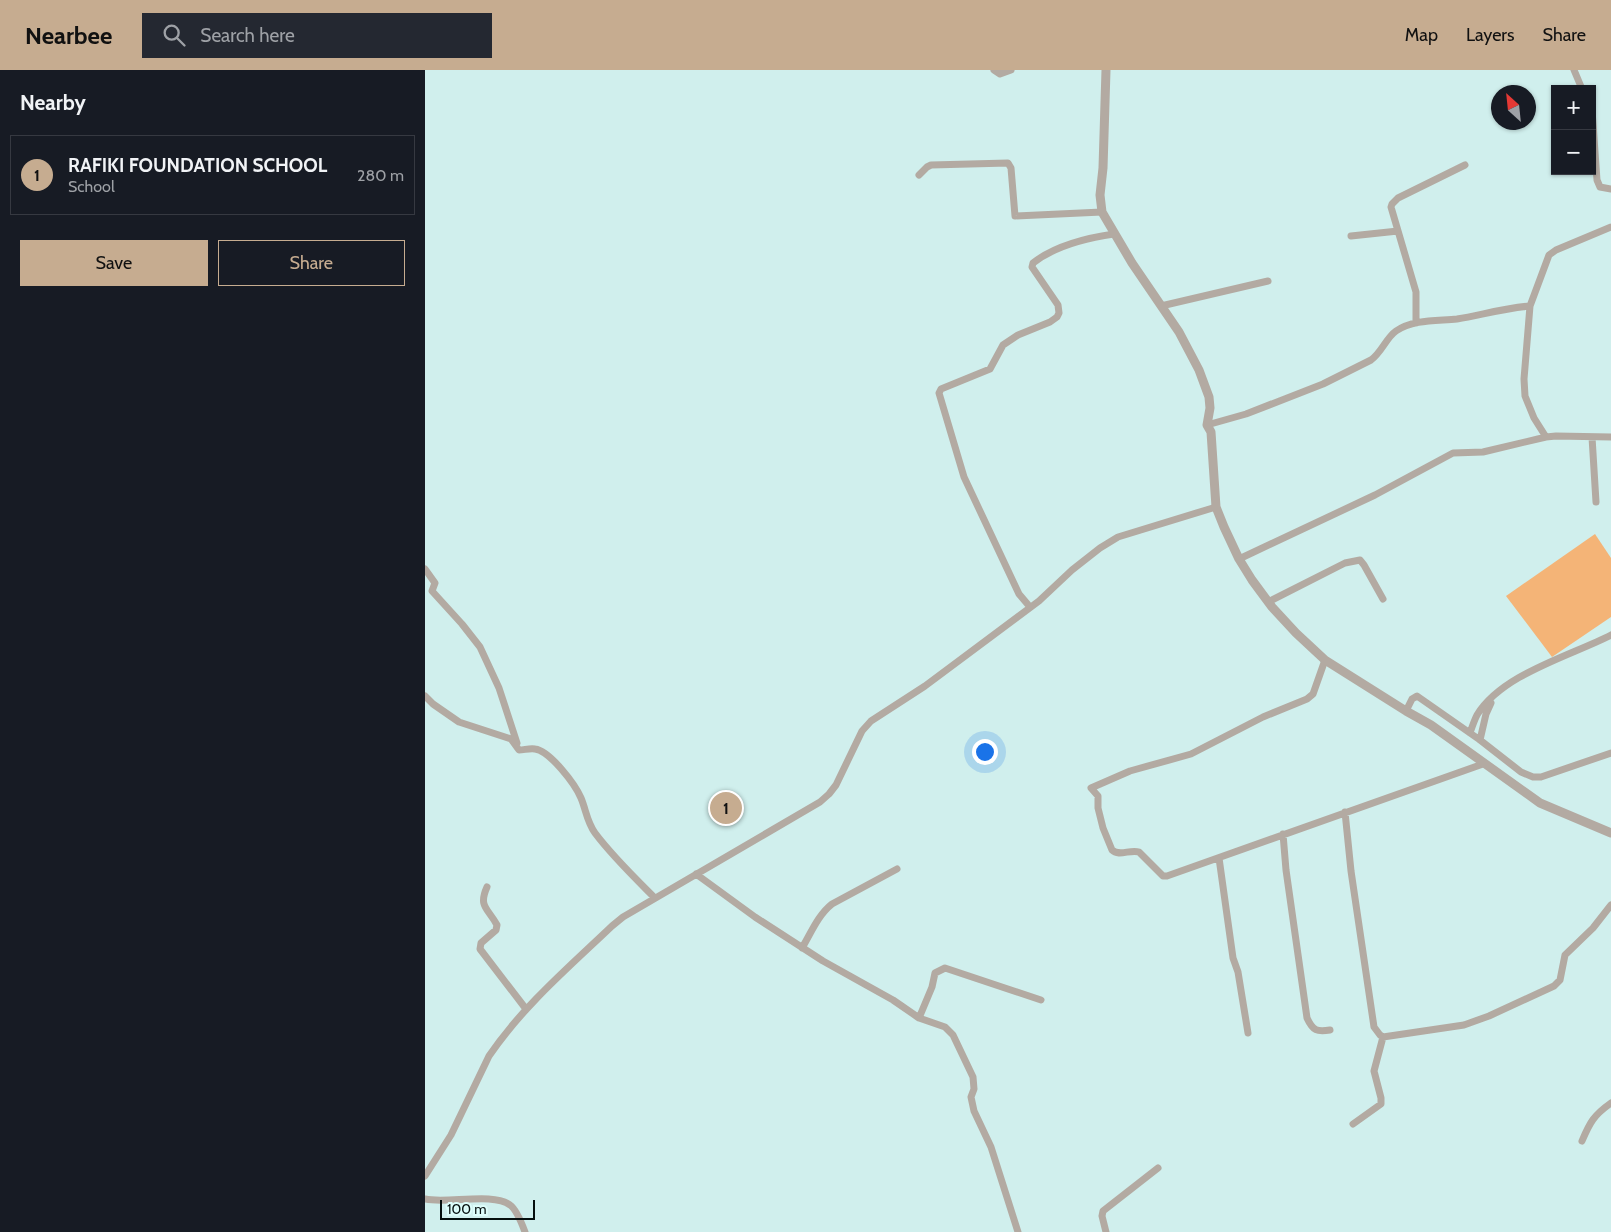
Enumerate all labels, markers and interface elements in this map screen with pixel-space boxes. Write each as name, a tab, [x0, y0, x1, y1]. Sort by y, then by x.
search box	[142, 13, 492, 58]
text: Nearbee	[25, 21, 112, 50]
icon: search	[160, 21, 188, 49]
text: Search here	[200, 24, 295, 47]
text: Map	[1405, 24, 1438, 46]
text: Layers	[1466, 24, 1515, 46]
text: Share	[1543, 24, 1586, 46]
north arrow	[1491, 85, 1536, 130]
map controls	[1551, 85, 1596, 175]
button: +	[1551, 85, 1596, 130]
text: Nearby	[20, 90, 86, 115]
button: −	[1551, 130, 1596, 175]
text: RAFIKI FOUNDATION SCHOOL	[68, 154, 327, 177]
text: 1	[34, 166, 40, 185]
text: 280 m	[357, 166, 404, 185]
text: School	[68, 177, 115, 196]
button: Save	[20, 240, 208, 286]
button: Share	[218, 240, 405, 286]
your location	[972, 739, 998, 765]
pin: 1	[710, 789, 742, 827]
scale bar	[440, 1197, 535, 1220]
text: 100 m	[447, 1200, 487, 1218]

